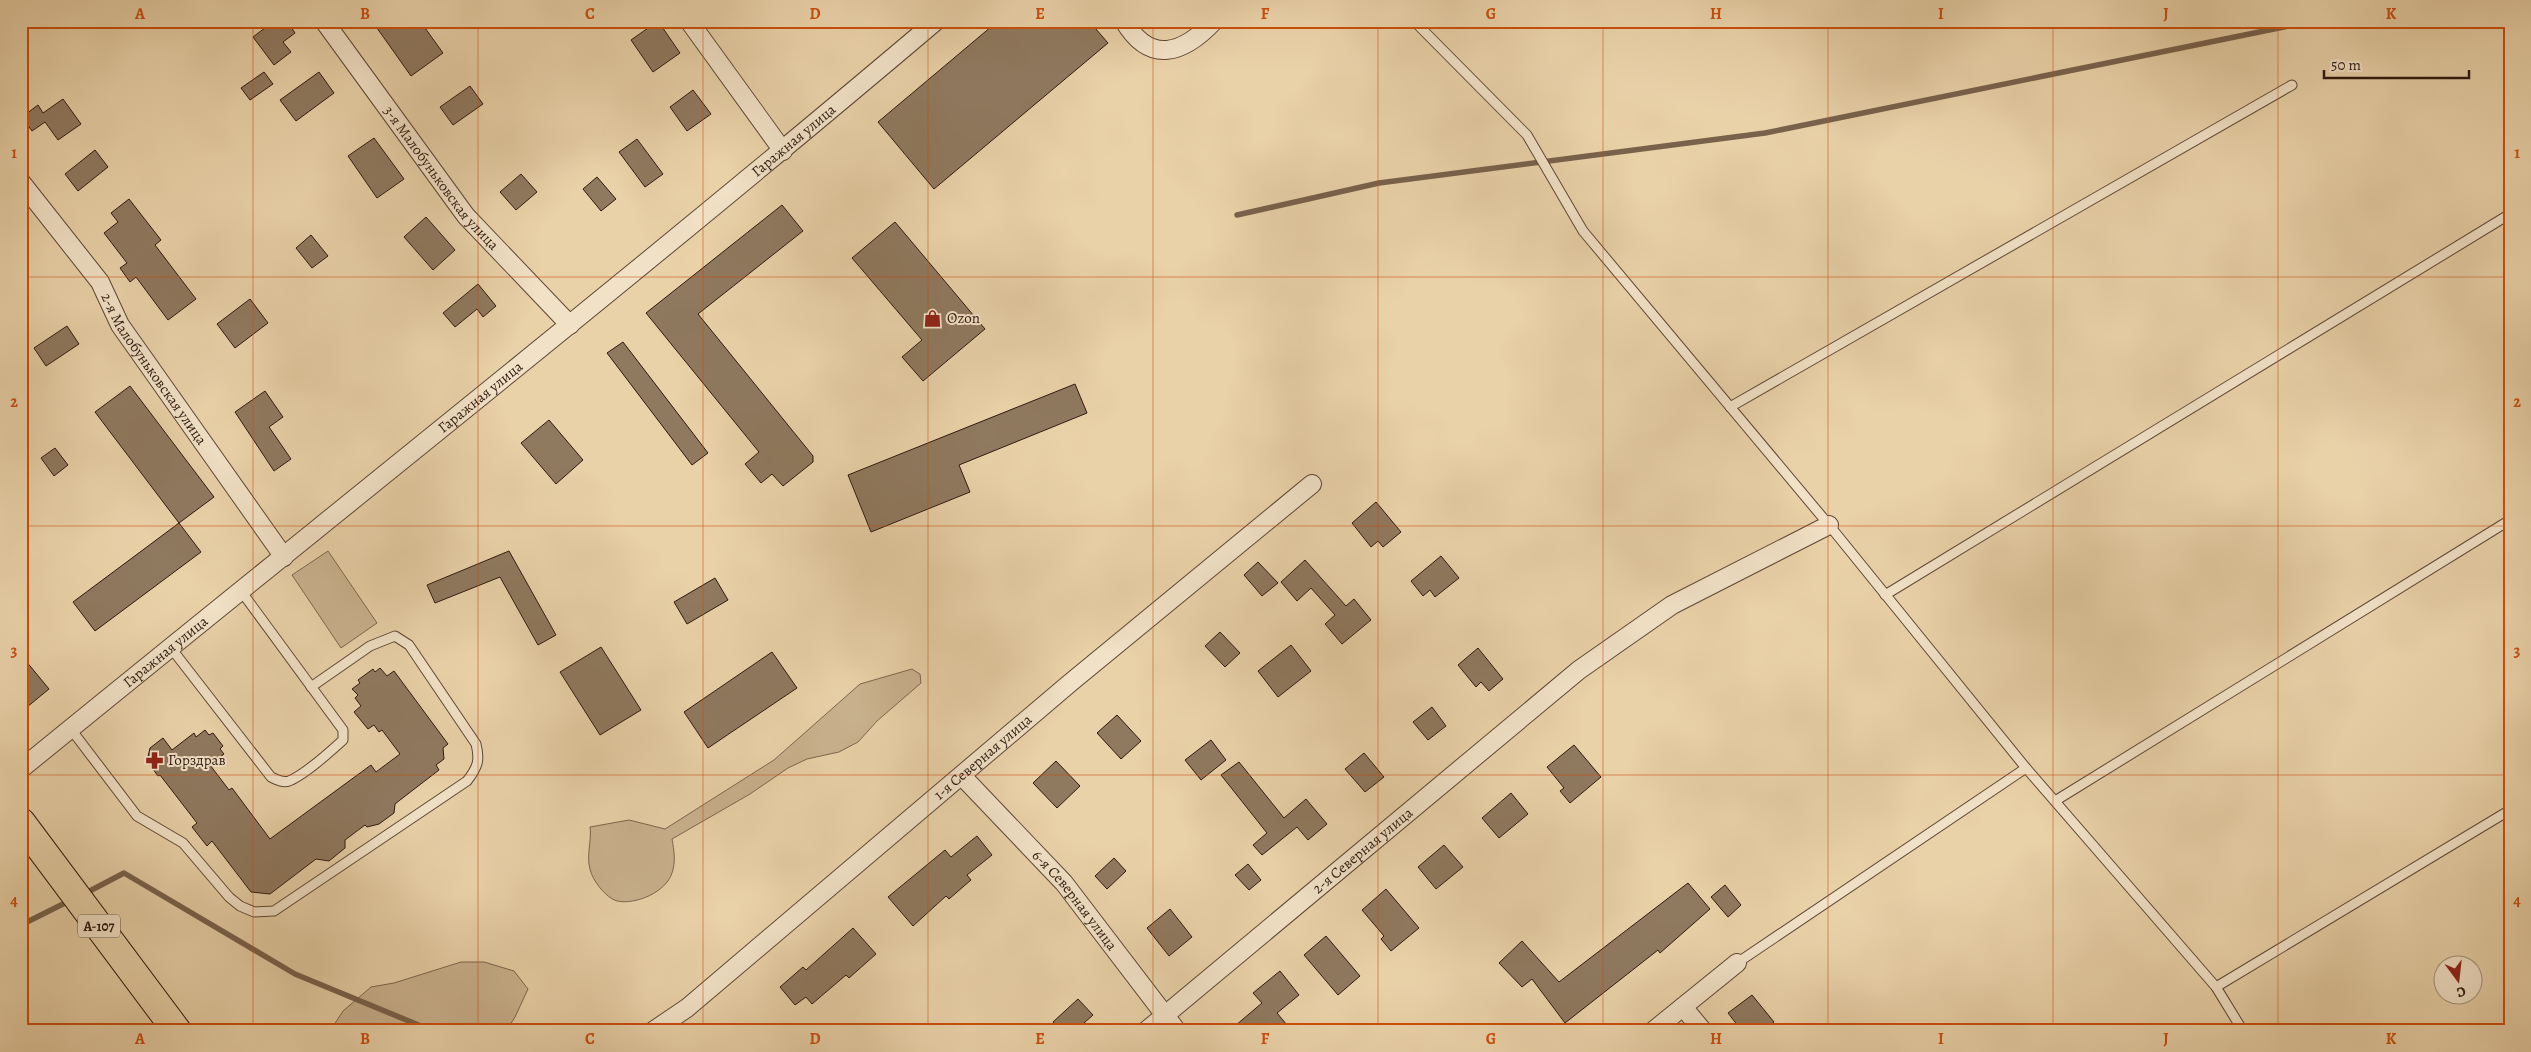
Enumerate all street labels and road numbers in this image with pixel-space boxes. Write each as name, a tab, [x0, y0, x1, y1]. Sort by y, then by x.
street label: Гаражная улица	[747, 100, 840, 181]
street label: 3-я Малобуньковская улица	[379, 102, 503, 255]
street label: 2-я Малобуньковская улица	[96, 290, 212, 449]
street label: Гаражная улица	[434, 357, 527, 437]
street label: Гаражная улица	[119, 611, 212, 692]
street label: 1-я Северная улица	[930, 710, 1036, 804]
street label: 2-я Северная улица	[1308, 803, 1417, 898]
street label: 6-я Северная улица	[1028, 846, 1122, 955]
road number: А-107	[78, 914, 120, 938]

